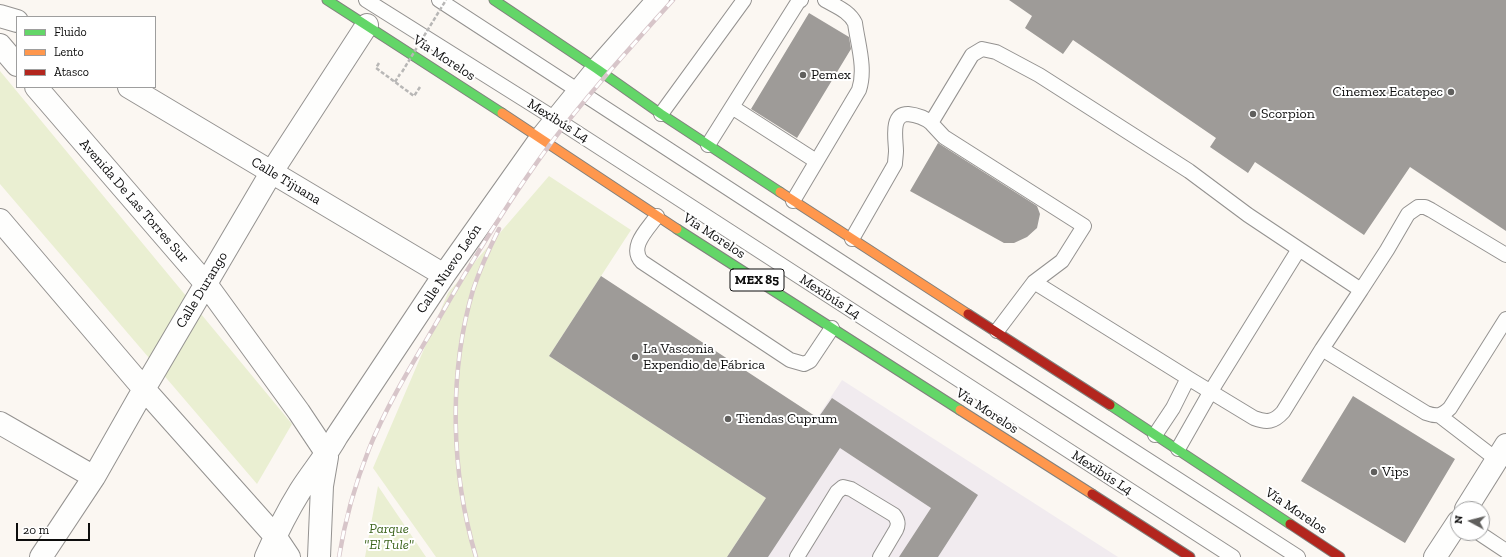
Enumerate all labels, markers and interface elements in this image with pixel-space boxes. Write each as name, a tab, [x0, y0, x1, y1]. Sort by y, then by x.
legend	[16, 16, 156, 88]
text: Fluido	[54, 25, 87, 39]
street label: Vía Morelos	[410, 32, 478, 84]
text: Lento	[54, 45, 84, 59]
text: Atasco	[54, 65, 89, 79]
place label: Pemex	[811, 67, 851, 83]
marker: Pemex	[798, 70, 808, 80]
place label: Cinemex Ecatepec	[1333, 84, 1443, 100]
marker: Cinemex Ecatepec	[1446, 87, 1456, 97]
street label: Mexibús L4	[524, 95, 592, 147]
place label: Scorpion	[1261, 106, 1315, 122]
marker: Scorpion	[1248, 109, 1258, 119]
street label: Avenida De Las Torres Sur	[76, 136, 192, 266]
street label: Calle Tijuana	[248, 154, 324, 208]
street label: Vía Morelos	[680, 210, 748, 262]
street label: Calle Nuevo León	[413, 221, 485, 317]
street label: Calle Durango	[173, 249, 231, 331]
road number: MEX 85	[730, 269, 784, 291]
street label: Mexibús L4	[796, 271, 864, 323]
place label: La Vasconia Expendio de Fábrica	[643, 341, 765, 374]
marker: La Vasconia Expendio de Fábrica	[630, 352, 640, 362]
street label: Vía Morelos	[953, 385, 1021, 437]
place label: Tiendas Cuprum	[736, 411, 837, 427]
marker: Tiendas Cuprum	[723, 414, 733, 424]
street label: Mexibús L4	[1068, 447, 1136, 499]
place label: Vips	[1382, 464, 1409, 480]
marker: Vips	[1369, 467, 1379, 477]
street label: Vía Morelos	[1262, 484, 1330, 538]
north arrow	[1450, 501, 1490, 541]
scale bar	[18, 515, 92, 541]
text: N	[1452, 515, 1466, 525]
park label: Parque "El Tule"	[364, 521, 414, 554]
text: 20 m	[23, 523, 49, 537]

